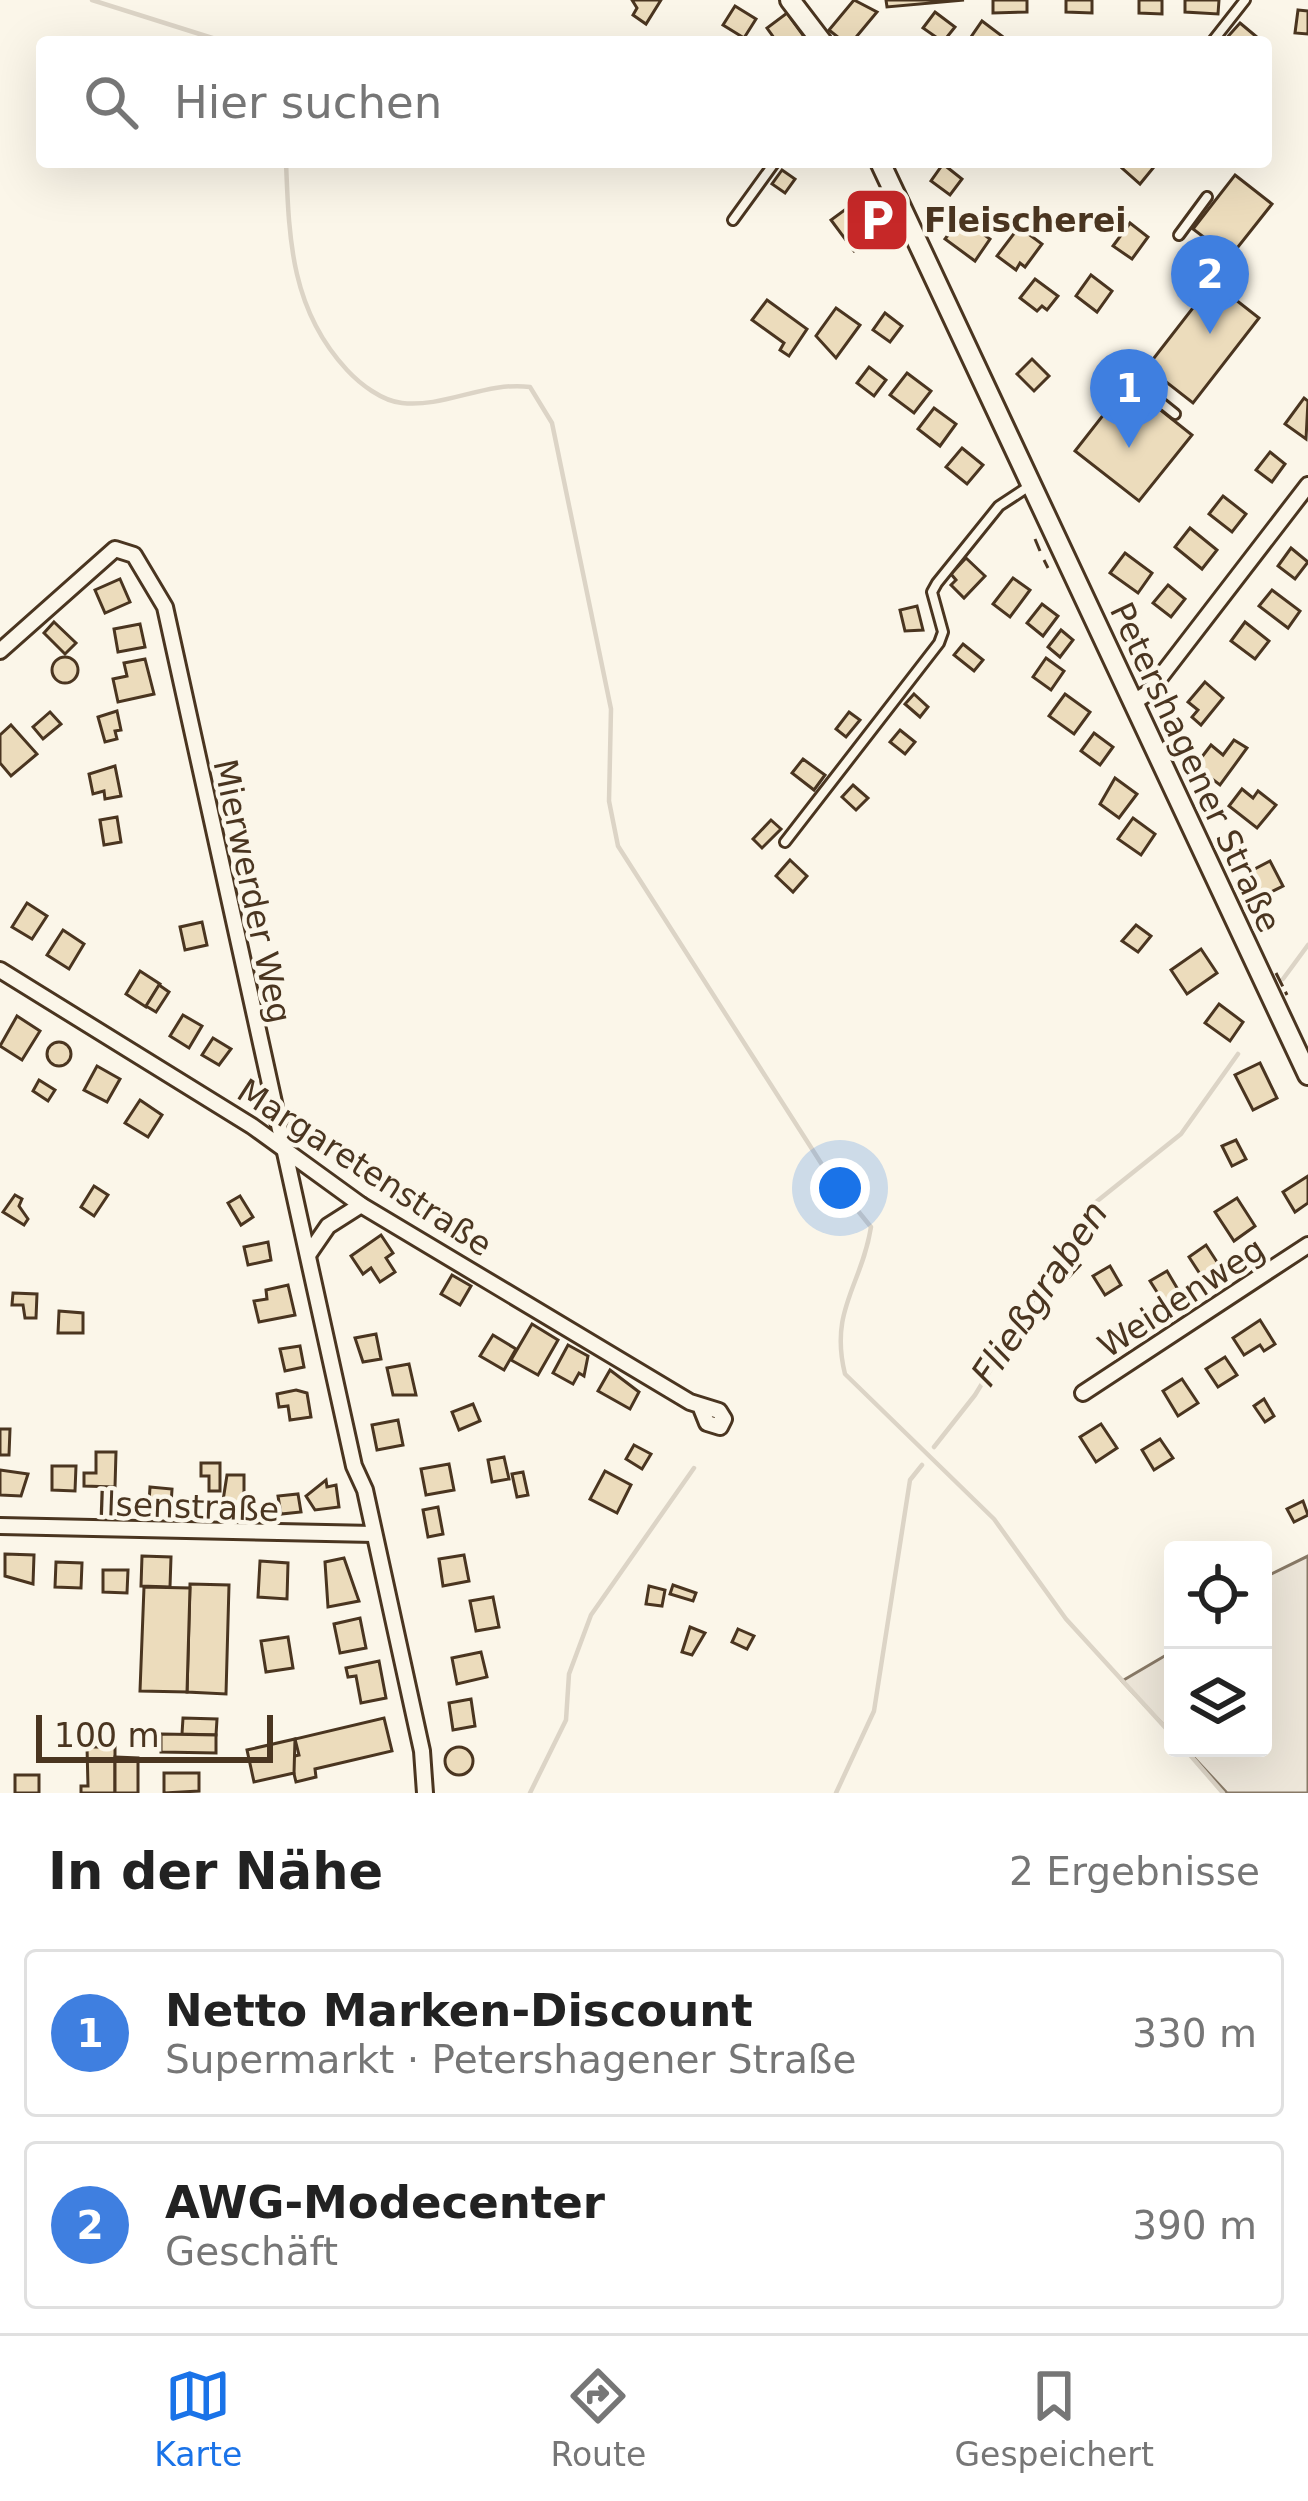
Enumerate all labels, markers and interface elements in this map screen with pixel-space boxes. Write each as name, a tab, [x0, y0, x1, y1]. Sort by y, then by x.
search box	[36, 36, 1272, 168]
icon: search	[78, 69, 144, 135]
text: Hier suchen	[174, 76, 442, 129]
parking icon: Fleischerei	[842, 185, 912, 255]
place label: Fleischerei	[924, 201, 1127, 240]
pin: 2	[1171, 235, 1249, 334]
pin: 1	[1090, 349, 1168, 448]
street label: Petershagener Straße	[1102, 596, 1289, 938]
street label: Mierwerder Weg	[205, 755, 300, 1027]
street label: Margaretenstraße	[230, 1071, 499, 1264]
your location	[810, 1158, 870, 1218]
water label: Fließgraben	[963, 1193, 1116, 1393]
street label: Weidenweg	[1091, 1229, 1272, 1366]
street label: Ilsenstraße	[96, 1484, 280, 1529]
map controls	[1164, 1541, 1272, 1757]
button: locate	[1164, 1541, 1272, 1649]
button: layers	[1164, 1649, 1272, 1757]
scale bar	[36, 1709, 273, 1762]
text: 100 m	[54, 1716, 160, 1755]
text: In der Nähe	[48, 1842, 383, 1901]
text: 2 Ergebnisse	[1009, 1849, 1260, 1894]
text: Netto Marken-Discount	[165, 1984, 753, 2037]
text: 1	[76, 2011, 104, 2056]
text: 330 m	[1132, 2011, 1257, 2056]
text: Supermarkt · Petershagener Straße	[165, 2037, 856, 2082]
text: AWG-Modecenter	[165, 2176, 605, 2229]
text: 2	[76, 2203, 104, 2248]
text: 390 m	[1132, 2203, 1257, 2248]
text: Geschäft	[165, 2229, 338, 2274]
tab: Karte	[154, 2363, 242, 2474]
tab: Route	[550, 2363, 646, 2474]
tab: Gespeichert	[955, 2363, 1154, 2474]

